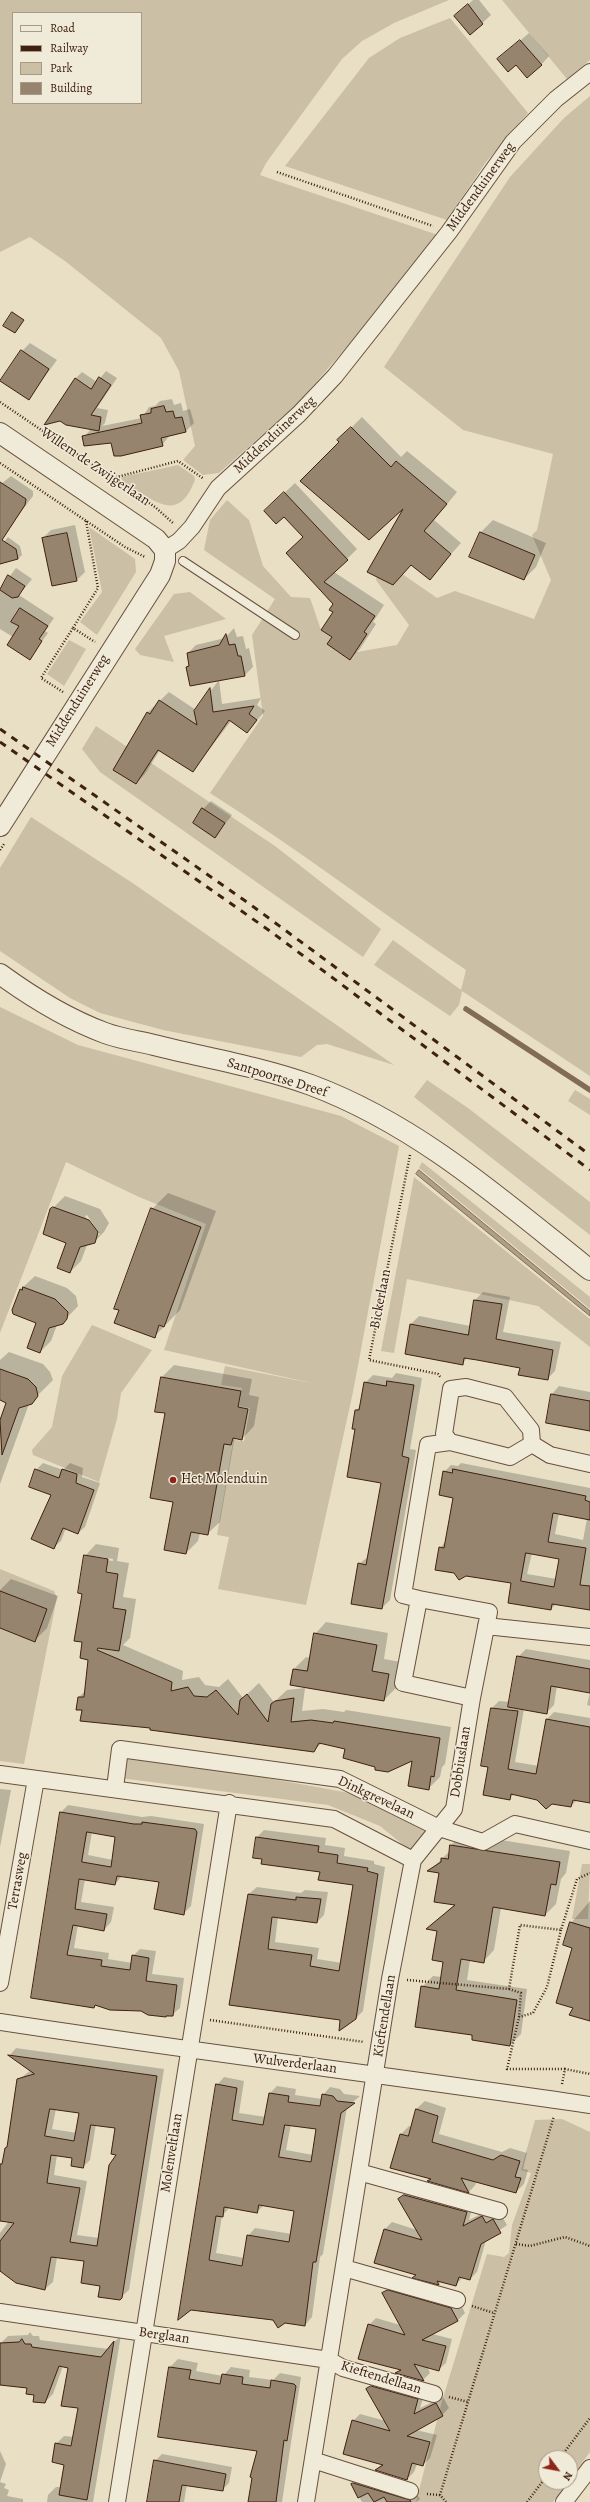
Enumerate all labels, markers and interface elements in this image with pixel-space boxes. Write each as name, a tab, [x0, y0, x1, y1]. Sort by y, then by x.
legend	[12, 12, 142, 104]
text: Road	[50, 20, 75, 36]
text: Railway	[50, 40, 88, 56]
text: Park	[50, 60, 73, 76]
text: Building	[50, 80, 92, 96]
street label: Middenduinerweg	[443, 139, 519, 235]
street label: Middenduinerweg	[231, 393, 319, 477]
street label: Willem de Zwijgerlaan	[37, 424, 153, 510]
street label: Middenduinerweg	[43, 652, 113, 750]
street label: Santpoortse Dreef	[225, 1055, 329, 1101]
street label: Bickerlaan	[367, 1268, 395, 1330]
place label: Het Molenduin	[181, 1472, 268, 1488]
marker: Het Molenduin	[168, 1475, 178, 1485]
street label: Dobbiuslaan	[447, 1725, 475, 1799]
street label: Dinkgrevelaan	[335, 1773, 417, 1823]
street label: Terrasweg	[5, 1851, 31, 1911]
street label: Kieftendellaan	[370, 1974, 400, 2058]
street label: Wulverderlaan	[252, 2051, 338, 2077]
street label: Molenveltlaan	[157, 2112, 187, 2194]
street label: Berglaan	[138, 2324, 190, 2348]
street label: Kieftendellaan	[339, 2358, 423, 2398]
north arrow	[538, 2450, 578, 2490]
text: N	[559, 2469, 576, 2483]

